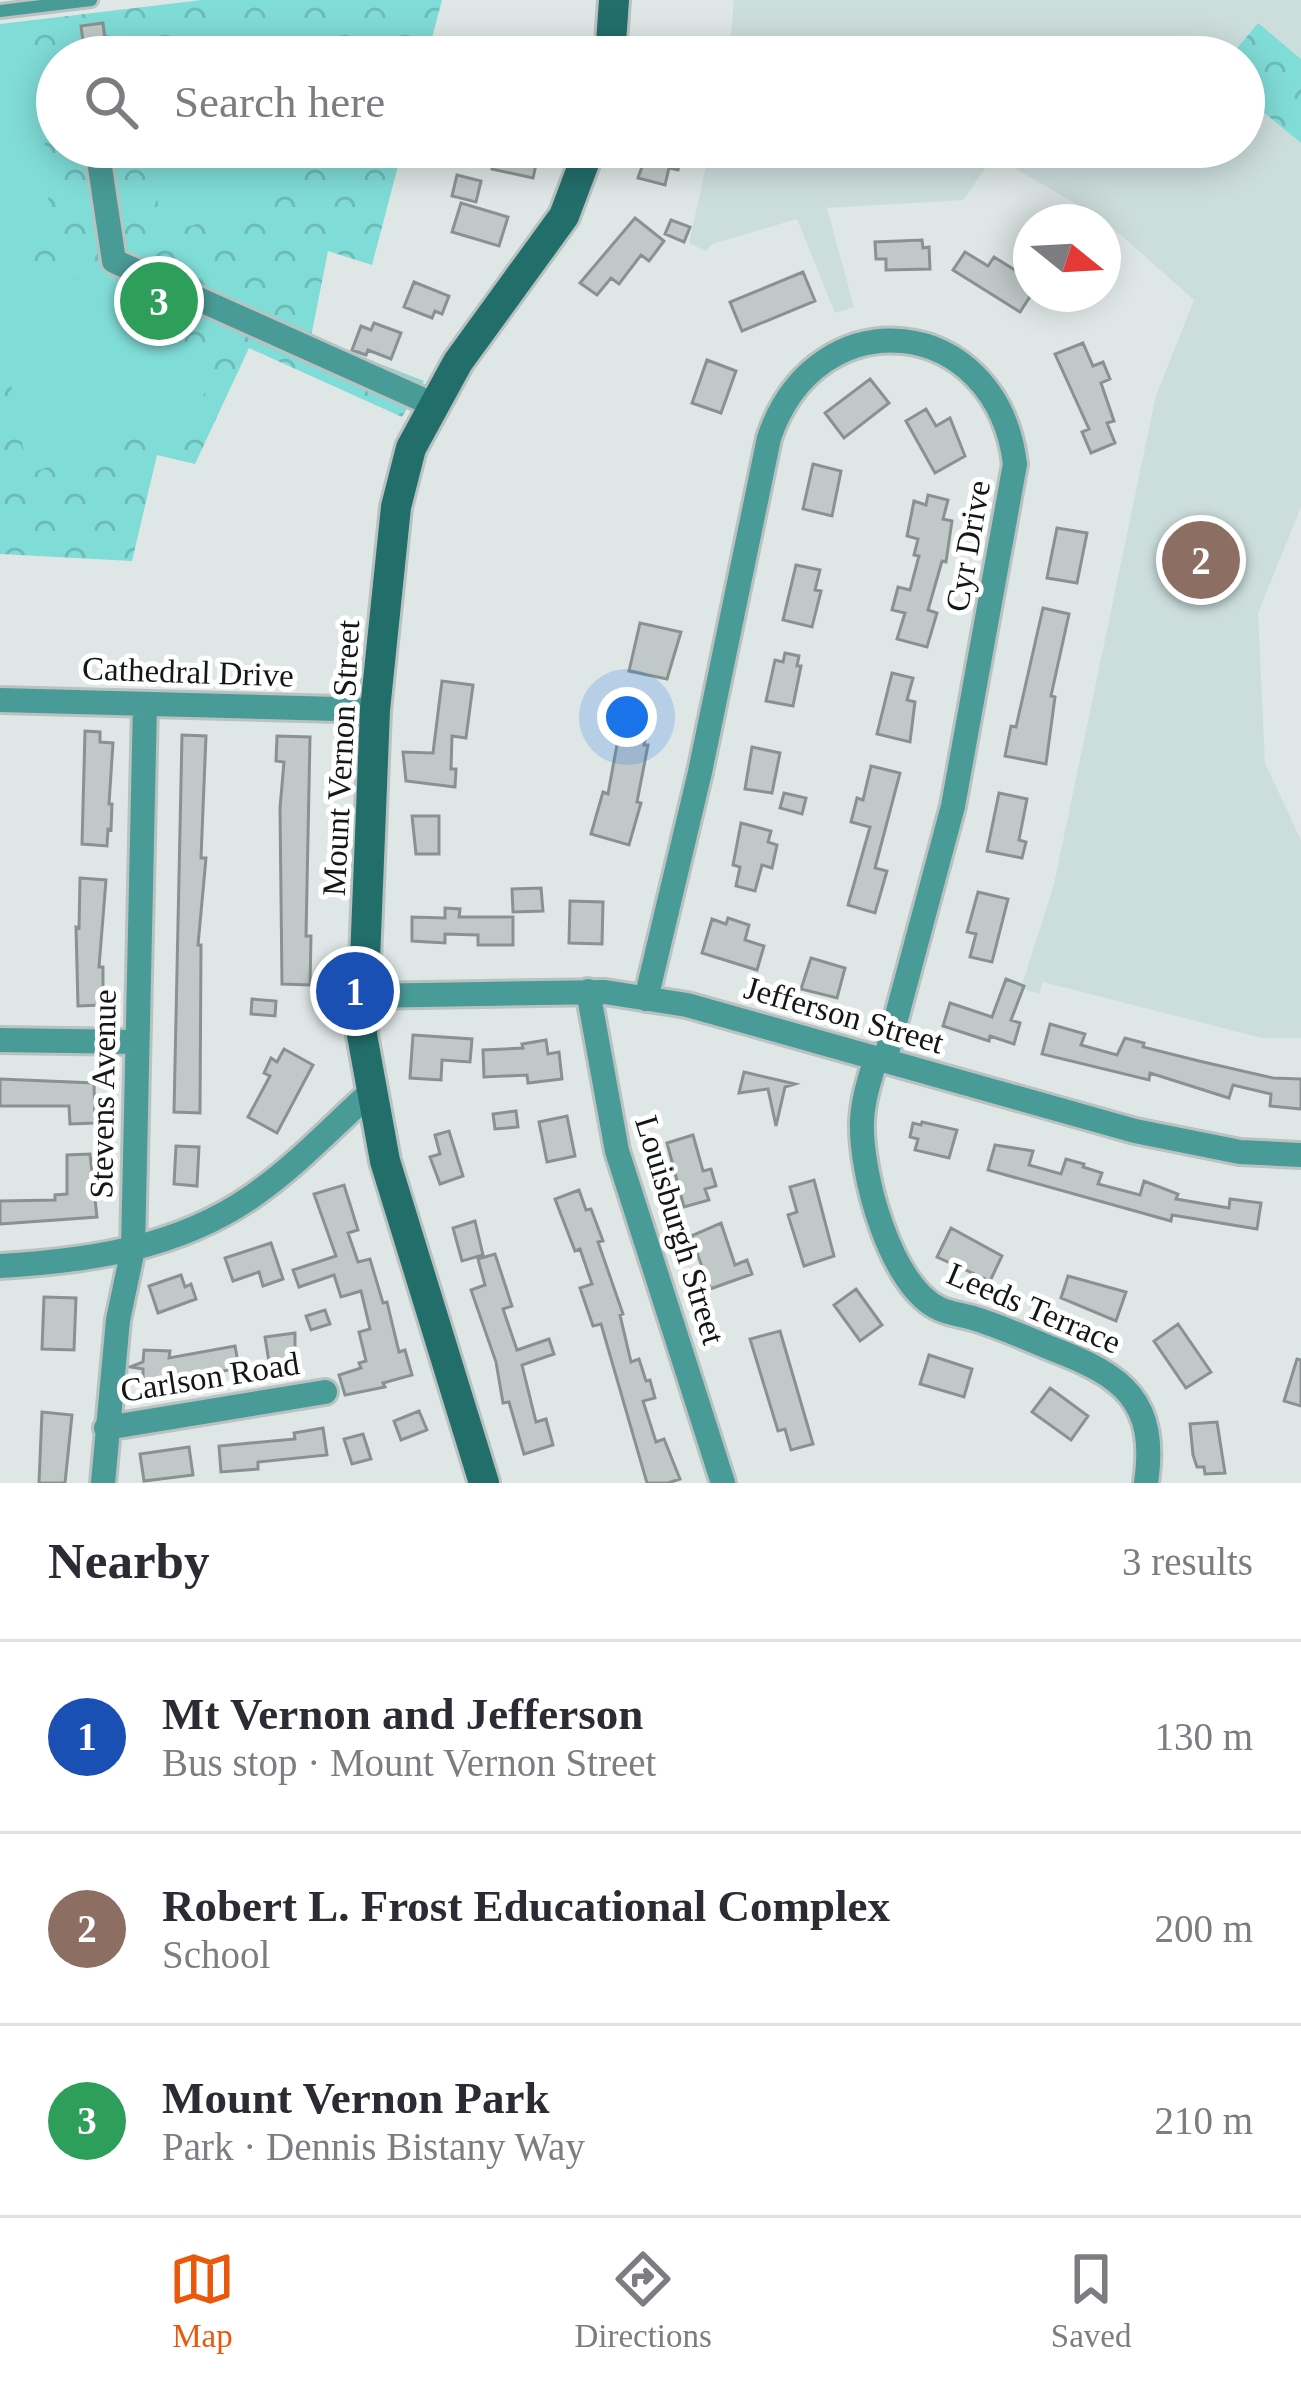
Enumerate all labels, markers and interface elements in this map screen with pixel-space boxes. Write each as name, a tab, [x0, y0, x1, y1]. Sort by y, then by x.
search box	[36, 36, 1265, 168]
icon: search	[78, 69, 144, 135]
text: Search here	[174, 77, 385, 127]
north arrow	[1013, 204, 1121, 312]
pin: 3	[120, 256, 198, 346]
street label: Cyr Drive	[939, 477, 997, 615]
pin: 2	[1162, 515, 1240, 605]
street label: Mount Vernon Street	[316, 619, 366, 897]
street label: Cathedral Drive	[82, 650, 294, 694]
your location	[597, 687, 657, 747]
pin: 1	[316, 946, 394, 1036]
street label: Jefferson Street	[740, 969, 948, 1061]
street label: Stevens Avenue	[83, 989, 123, 1199]
street label: Louisburgh Street	[628, 1112, 732, 1348]
street label: Leeds Terrace	[942, 1255, 1126, 1361]
street label: Carlson Road	[118, 1345, 302, 1409]
text: Nearby	[48, 1533, 209, 1589]
text: 3 results	[1122, 1540, 1253, 1583]
text: Mt Vernon and Jefferson	[162, 1689, 643, 1739]
text: 1	[77, 1715, 97, 1758]
text: 130 m	[1154, 1715, 1253, 1758]
text: Bus stop · Mount Vernon Street	[162, 1741, 656, 1784]
text: Robert L. Frost Educational Complex	[162, 1881, 890, 1931]
text: 2	[77, 1907, 97, 1950]
text: 200 m	[1154, 1907, 1253, 1950]
text: School	[162, 1933, 270, 1976]
text: Mount Vernon Park	[162, 2073, 550, 2123]
text: 3	[77, 2099, 97, 2142]
text: 210 m	[1154, 2099, 1253, 2142]
text: Park · Dennis Bistany Way	[162, 2125, 585, 2168]
tab: Map	[169, 2246, 235, 2355]
tab: Directions	[574, 2246, 712, 2355]
tab: Saved	[1051, 2246, 1132, 2355]

